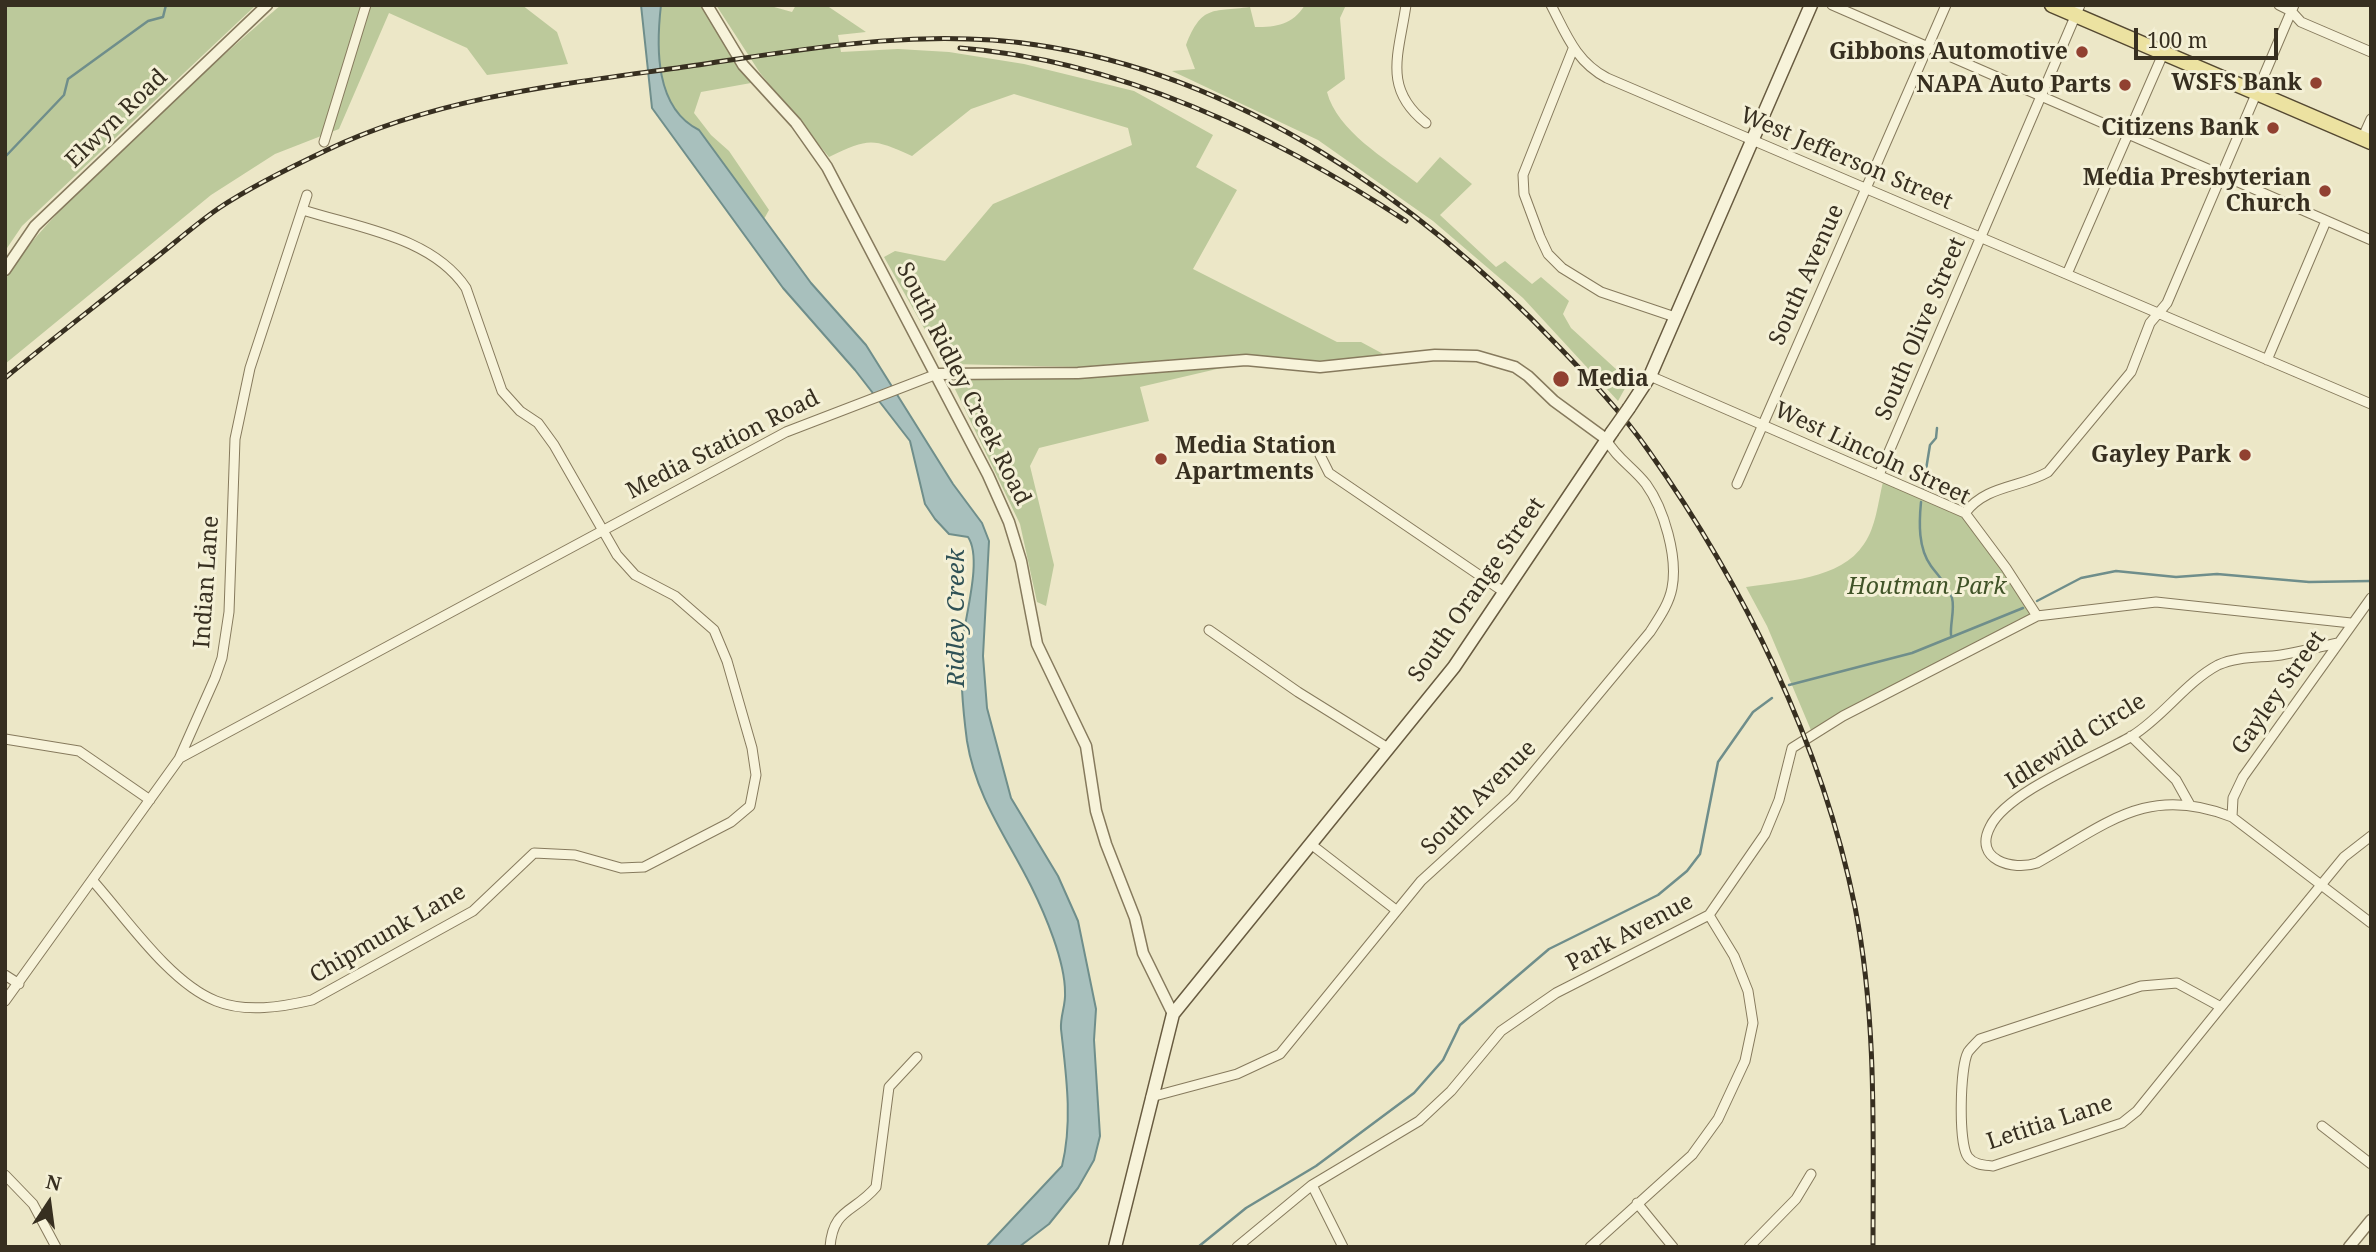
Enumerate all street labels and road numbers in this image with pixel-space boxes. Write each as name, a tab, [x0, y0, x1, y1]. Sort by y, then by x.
street label: Elwyn Road	[60, 64, 174, 174]
street label: West Jefferson Street	[1736, 102, 1956, 216]
street label: South Avenue	[1764, 200, 1850, 350]
street label: South Olive Street	[1870, 233, 1972, 425]
street label: South Ridley Creek Road	[890, 258, 1036, 510]
street label: Media Station Road	[622, 384, 824, 506]
street label: West Lincoln Street	[1770, 397, 1974, 511]
street label: South Orange Street	[1403, 492, 1551, 688]
street label: Indian Lane	[189, 515, 225, 649]
street label: Gayley Street	[2226, 626, 2332, 760]
street label: Idlewild Circle	[2001, 688, 2151, 796]
street label: South Avenue	[1416, 735, 1542, 861]
street label: Chipmunk Lane	[305, 878, 471, 990]
street label: Park Avenue	[1562, 888, 1698, 978]
street label: Letitia Lane	[1983, 1090, 2117, 1156]

